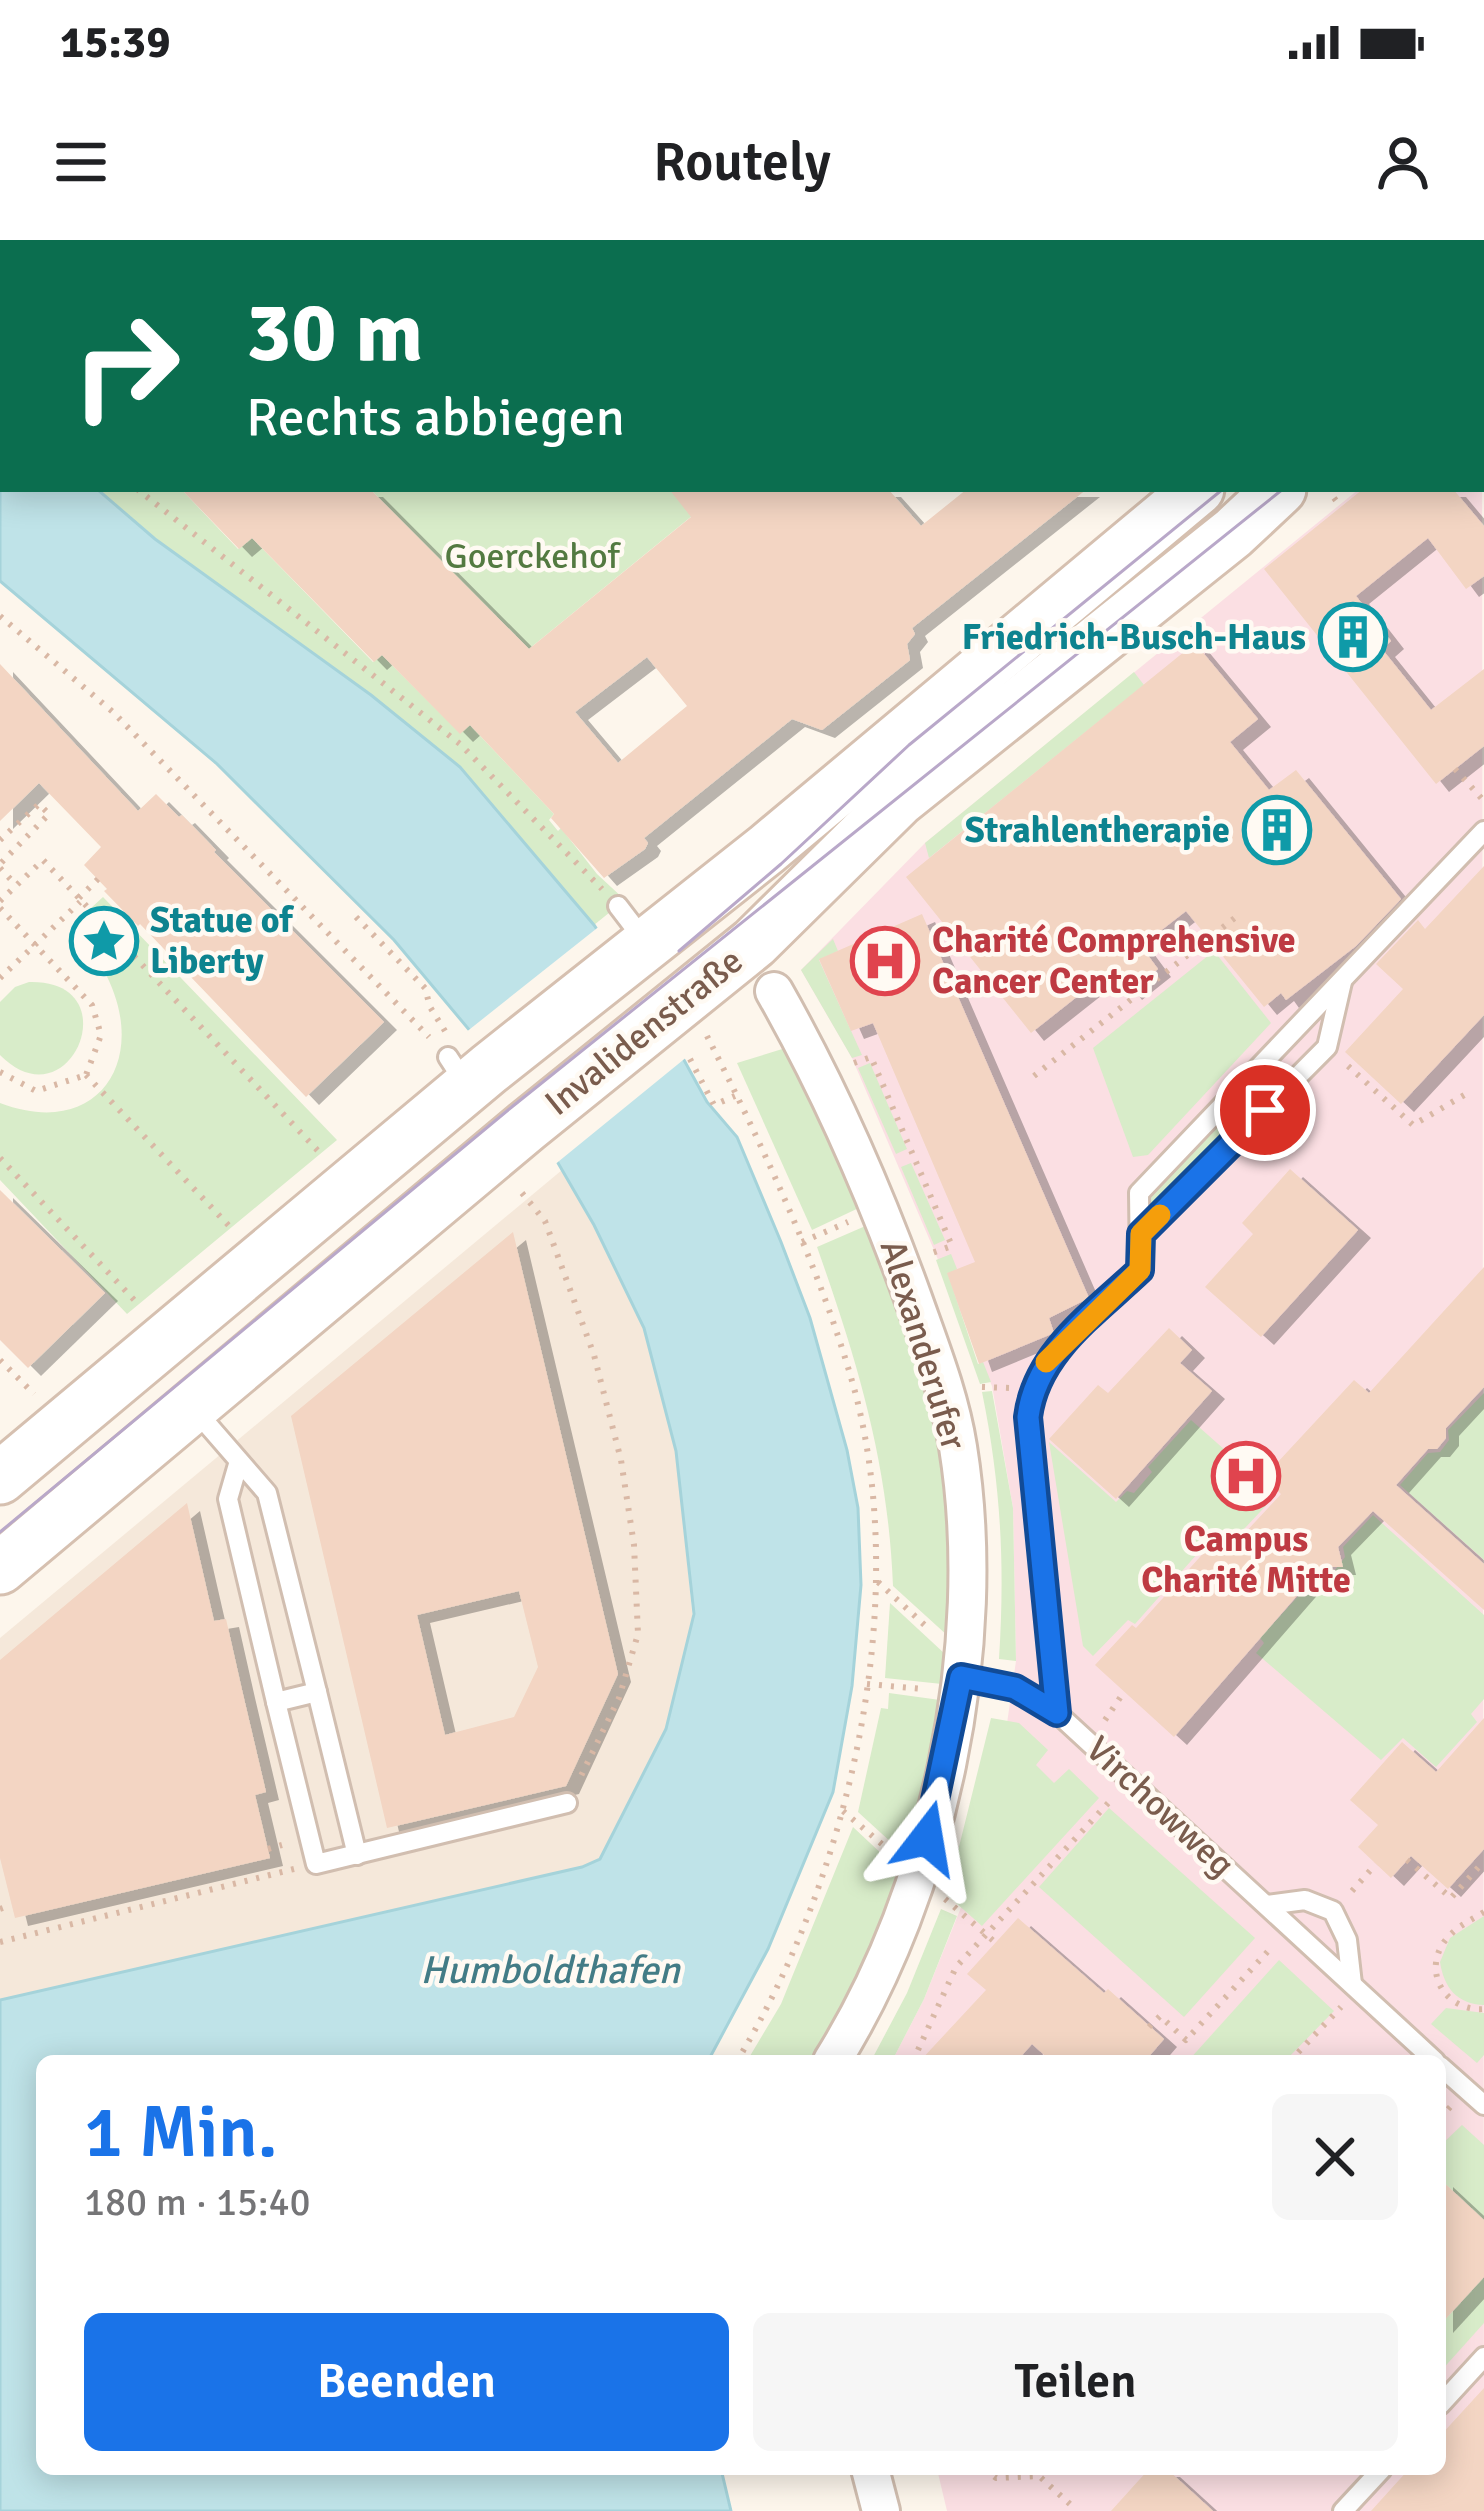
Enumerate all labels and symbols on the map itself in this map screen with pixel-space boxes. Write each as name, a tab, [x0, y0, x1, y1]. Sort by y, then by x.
park label: Goerckehof	[445, 534, 621, 579]
building icon: Friedrich-Busch-Haus	[1318, 602, 1388, 672]
place label: Friedrich-Busch-Haus	[962, 615, 1306, 660]
building icon: Strahlentherapie	[1242, 795, 1312, 865]
place label: Strahlentherapie	[965, 808, 1230, 853]
place label: Statue of Liberty	[150, 898, 294, 984]
place icon: Statue of Liberty	[69, 906, 139, 976]
place label: Charité Comprehensive Cancer Center	[932, 918, 1296, 1004]
hospital icon: Charité Comprehensive Cancer Center	[850, 926, 920, 996]
street label: Invalidenstraße	[536, 939, 752, 1125]
pin	[1214, 1059, 1316, 1161]
street label: Alexanderufer	[870, 1235, 976, 1456]
hospital icon: Campus Charité Mitte	[1211, 1441, 1281, 1511]
place label: Campus Charité Mitte	[1141, 1517, 1351, 1603]
street label: Virchowweg	[1076, 1727, 1244, 1887]
position arrow	[864, 1775, 990, 1901]
water label: Humboldthafen	[420, 1946, 682, 1994]

